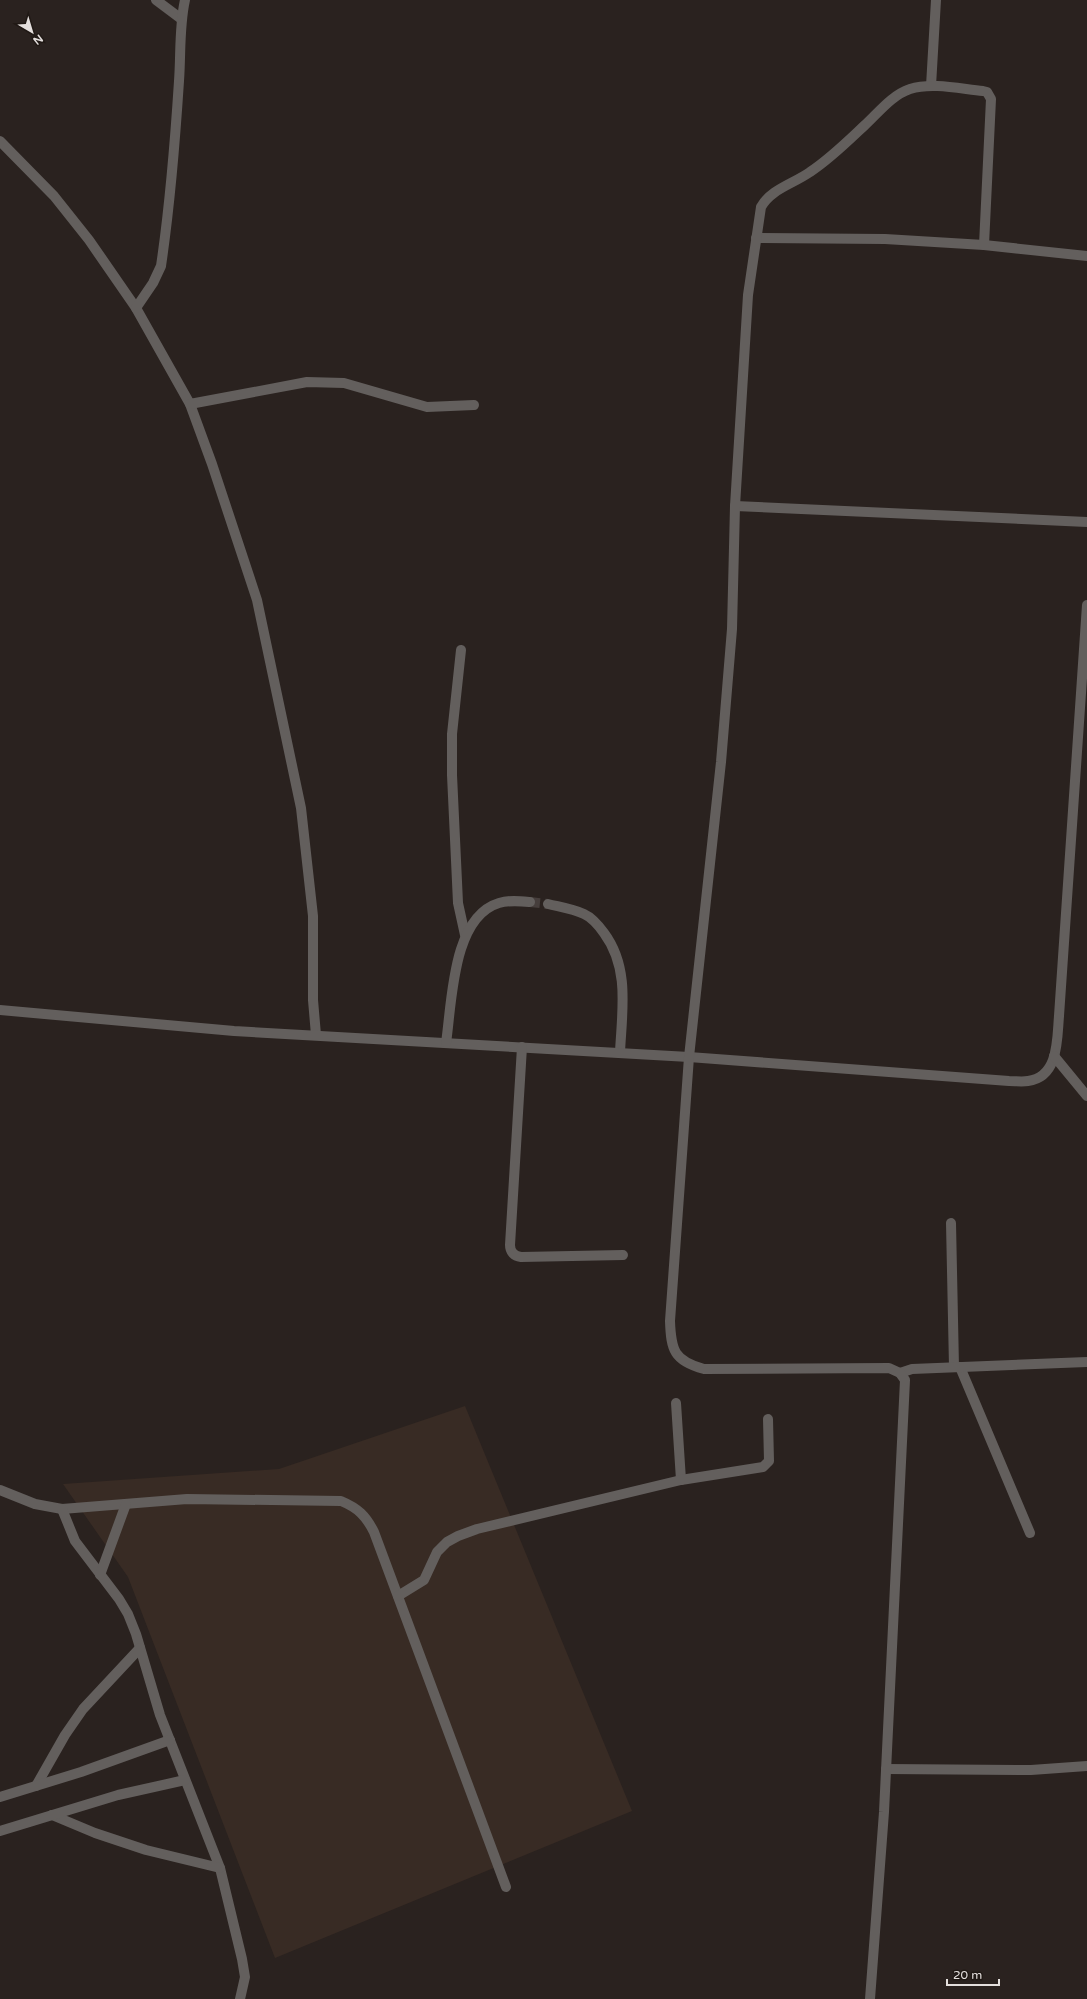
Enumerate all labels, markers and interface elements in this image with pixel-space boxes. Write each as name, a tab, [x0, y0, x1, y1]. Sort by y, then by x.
north arrow	[12, 12, 52, 52]
text: N	[30, 32, 45, 47]
scale bar	[947, 1961, 999, 1987]
text: 20 m	[953, 1968, 982, 1982]

